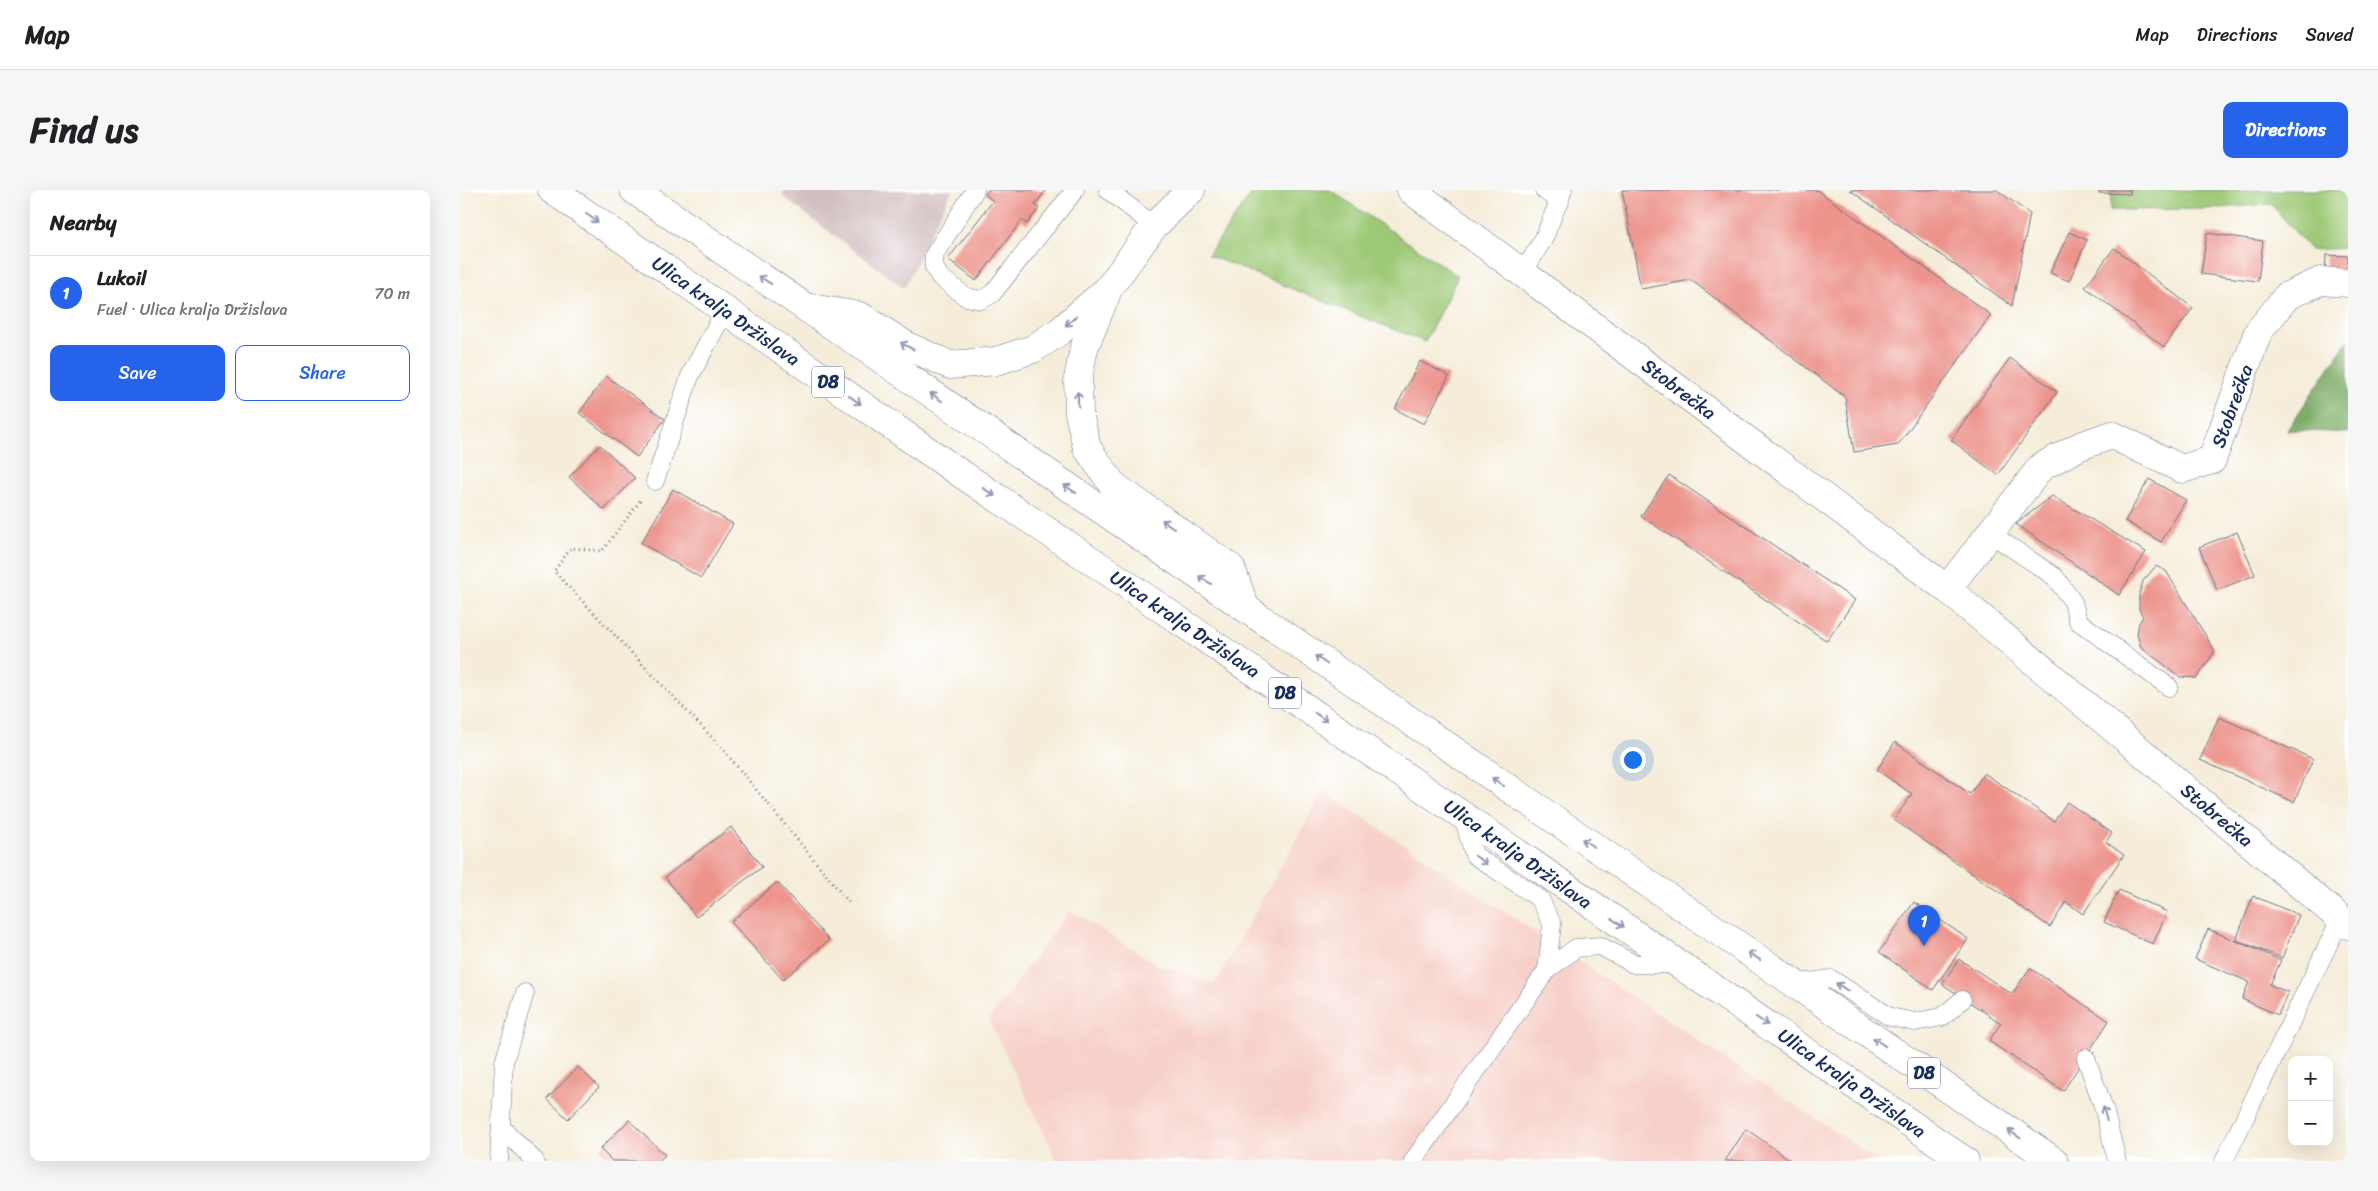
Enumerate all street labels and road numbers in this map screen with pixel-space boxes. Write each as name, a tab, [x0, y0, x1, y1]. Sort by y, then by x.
street label: Ulica kralja Držislava	[645, 247, 808, 375]
street label: Stobrečka	[1634, 350, 1724, 429]
street label: Stobrečka	[2202, 359, 2262, 452]
road number: D8	[812, 366, 844, 398]
street label: Ulica kralja Držislava	[1103, 561, 1267, 687]
road number: D8	[1269, 678, 1301, 708]
street label: Stobrečka	[2173, 774, 2261, 856]
street label: Ulica kralja Držislava	[1437, 790, 1600, 918]
street label: Ulica kralja Držislava	[1771, 1019, 1934, 1147]
road number: D8	[1908, 1058, 1940, 1088]

